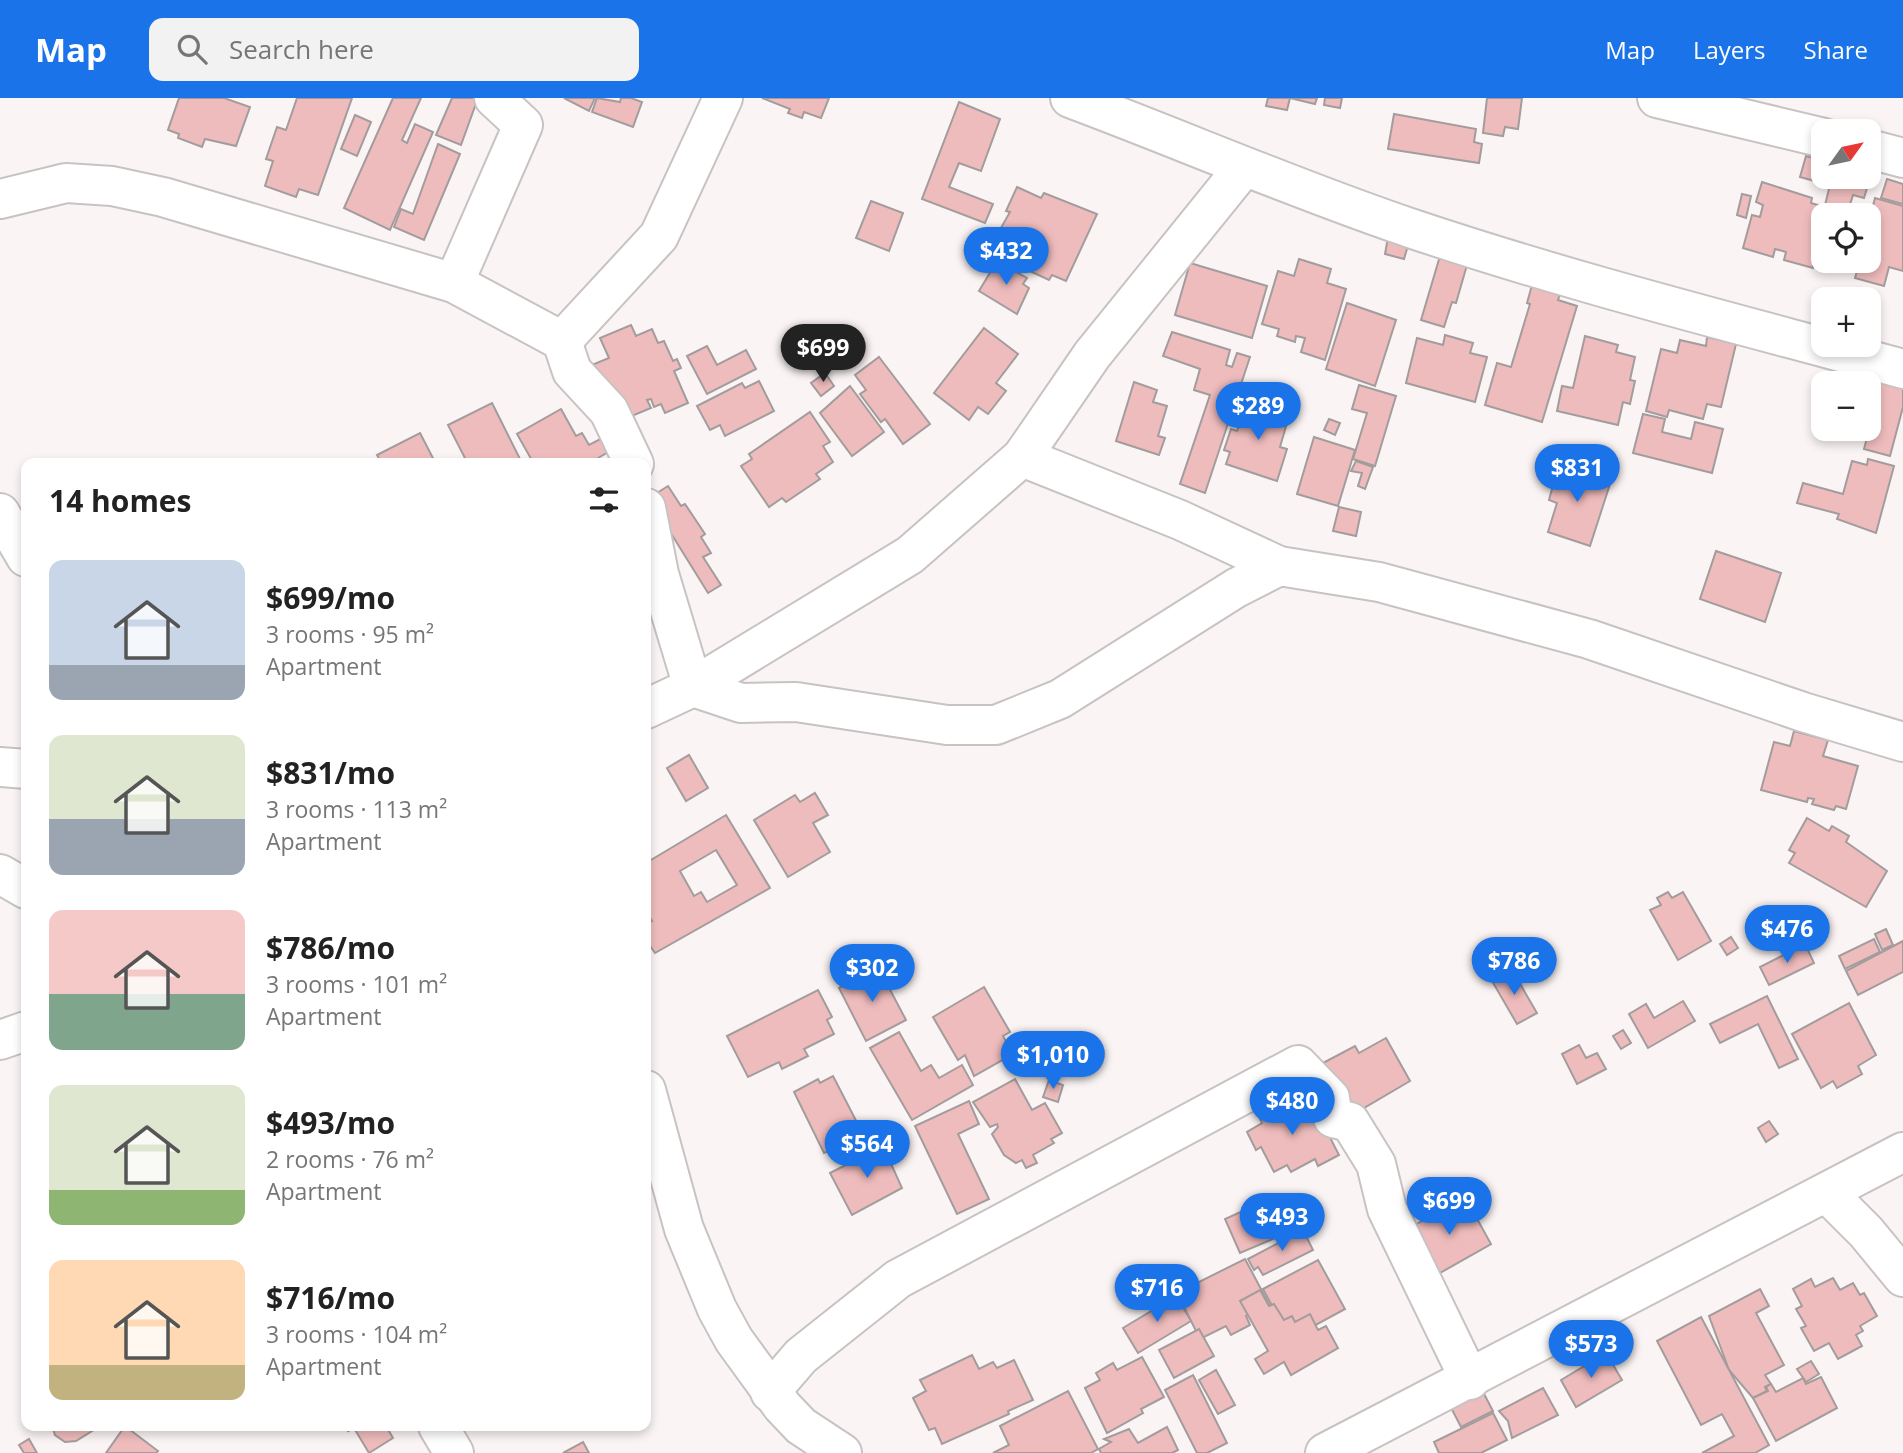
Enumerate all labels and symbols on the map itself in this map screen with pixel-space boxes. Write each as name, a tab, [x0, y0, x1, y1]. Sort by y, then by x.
north arrow	[1811, 119, 1881, 189]
pin: $432	[965, 228, 1047, 287]
pin: $699	[782, 324, 864, 384]
pin: $289	[1217, 382, 1299, 442]
pin: $831	[1536, 444, 1618, 504]
pin: $476	[1746, 906, 1828, 965]
pin: $786	[1473, 937, 1555, 997]
pin: $302	[831, 944, 913, 1004]
pin: $1,010	[996, 1032, 1110, 1091]
pin: $480	[1251, 1077, 1333, 1137]
pin: $564	[826, 1121, 908, 1180]
pin: $699	[1408, 1178, 1490, 1237]
pin: $493	[1241, 1194, 1323, 1253]
pin: $716	[1116, 1264, 1198, 1324]
pin: $573	[1550, 1320, 1632, 1380]

